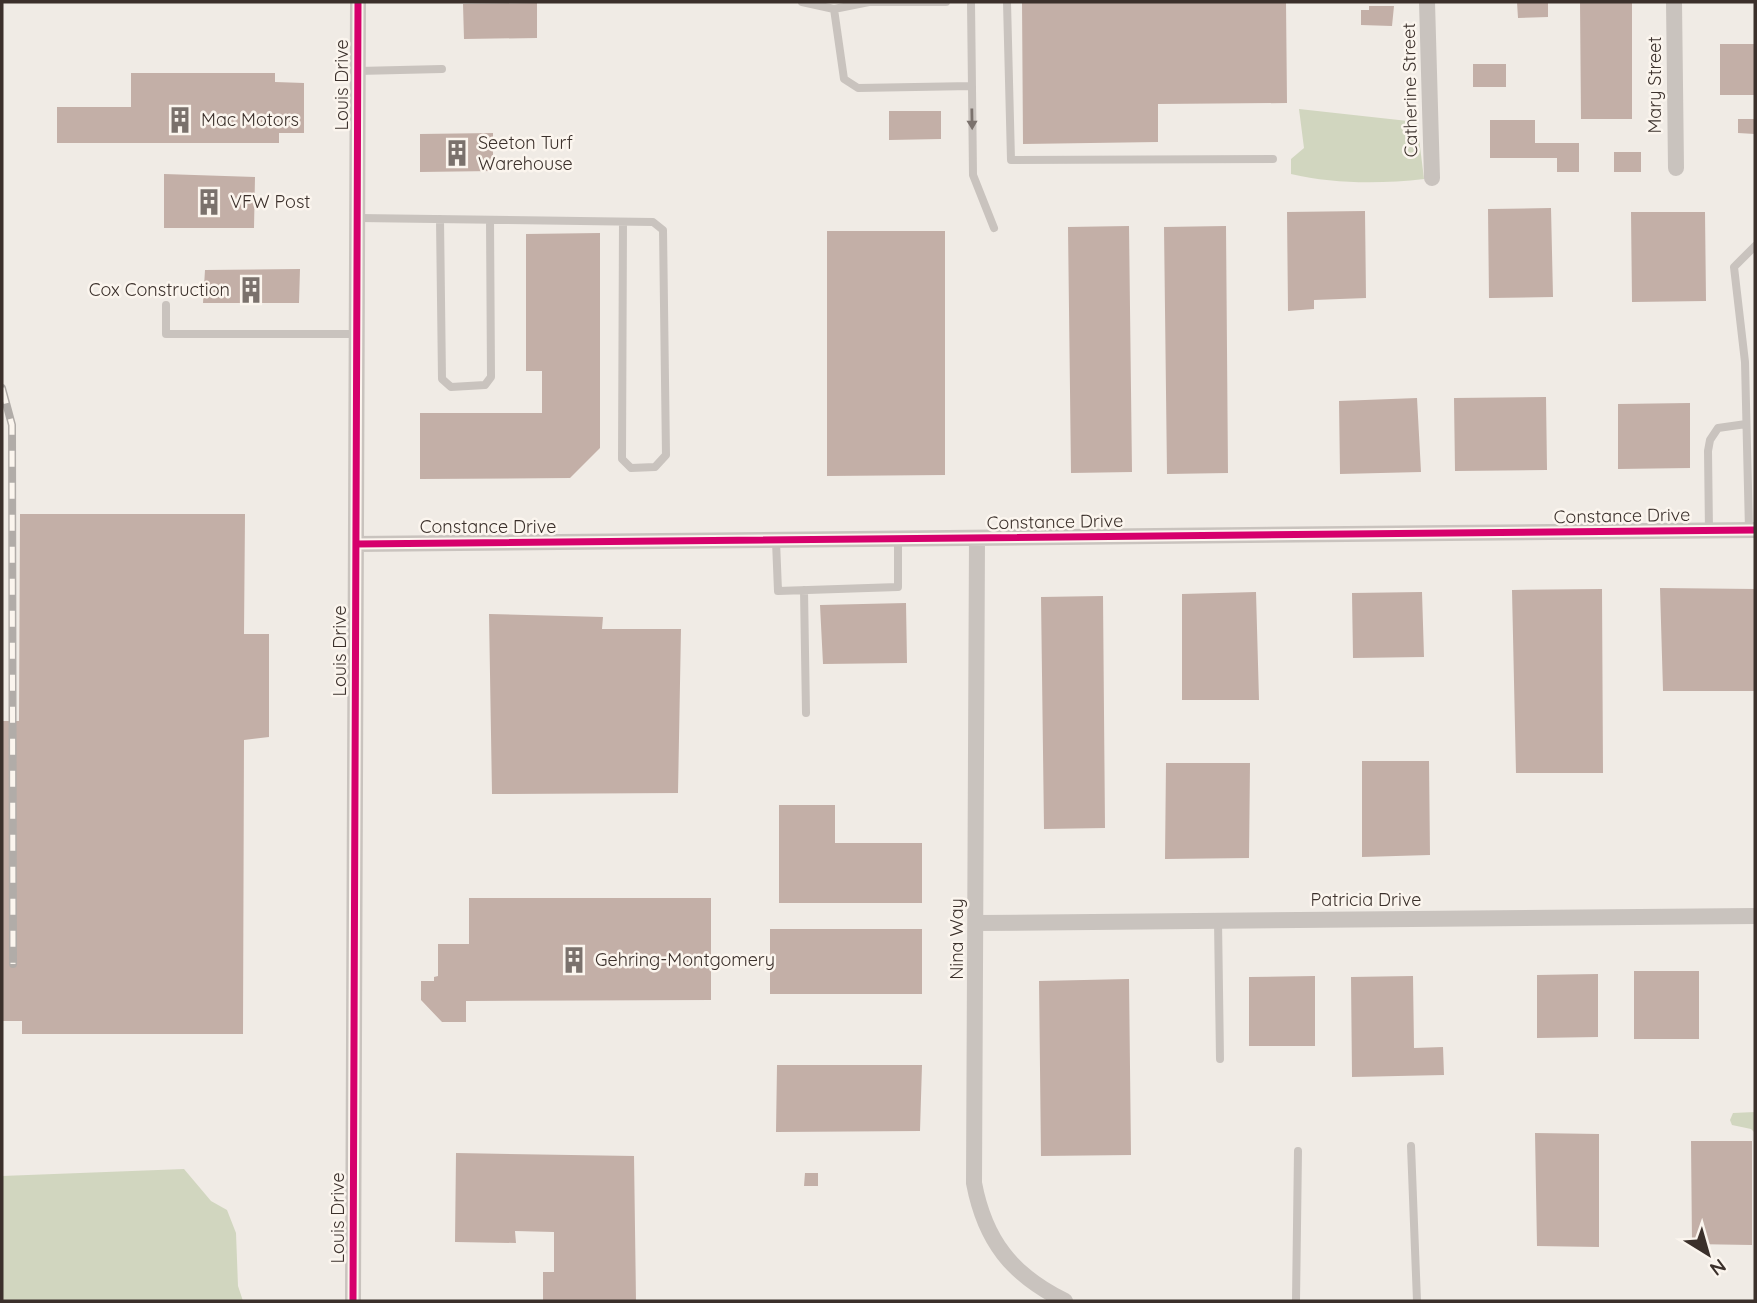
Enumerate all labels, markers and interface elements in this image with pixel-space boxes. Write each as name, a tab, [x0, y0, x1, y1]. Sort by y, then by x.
street label: Catherine Street	[1397, 23, 1422, 158]
street label: Mary Street	[1643, 36, 1666, 134]
street label: Louis Drive	[330, 39, 353, 131]
building icon: Mac Motors	[165, 105, 195, 135]
place label: Mac Motors	[201, 108, 299, 131]
one-way arrow	[966, 108, 978, 130]
place label: Seeton Turf Warehouse	[478, 131, 574, 175]
building icon: Seeton Turf Warehouse	[442, 138, 472, 168]
building icon: VFW Post	[194, 187, 224, 217]
place label: VFW Post	[230, 190, 310, 213]
building icon: Cox Construction	[236, 275, 266, 305]
place label: Cox Construction	[89, 278, 230, 301]
street label: Constance Drive	[1553, 503, 1690, 528]
street label: Constance Drive	[986, 509, 1123, 534]
street label: Constance Drive	[420, 515, 556, 538]
street label: Louis Drive	[328, 605, 351, 697]
street label: Patricia Drive	[1311, 888, 1421, 911]
street label: Nina Way	[945, 898, 968, 980]
building icon: Gehring-Montgomery	[559, 945, 589, 975]
place label: Gehring-Montgomery	[595, 948, 775, 971]
street label: Louis Drive	[326, 1172, 349, 1264]
north arrow	[1673, 1219, 1743, 1289]
text: N	[1705, 1254, 1731, 1281]

